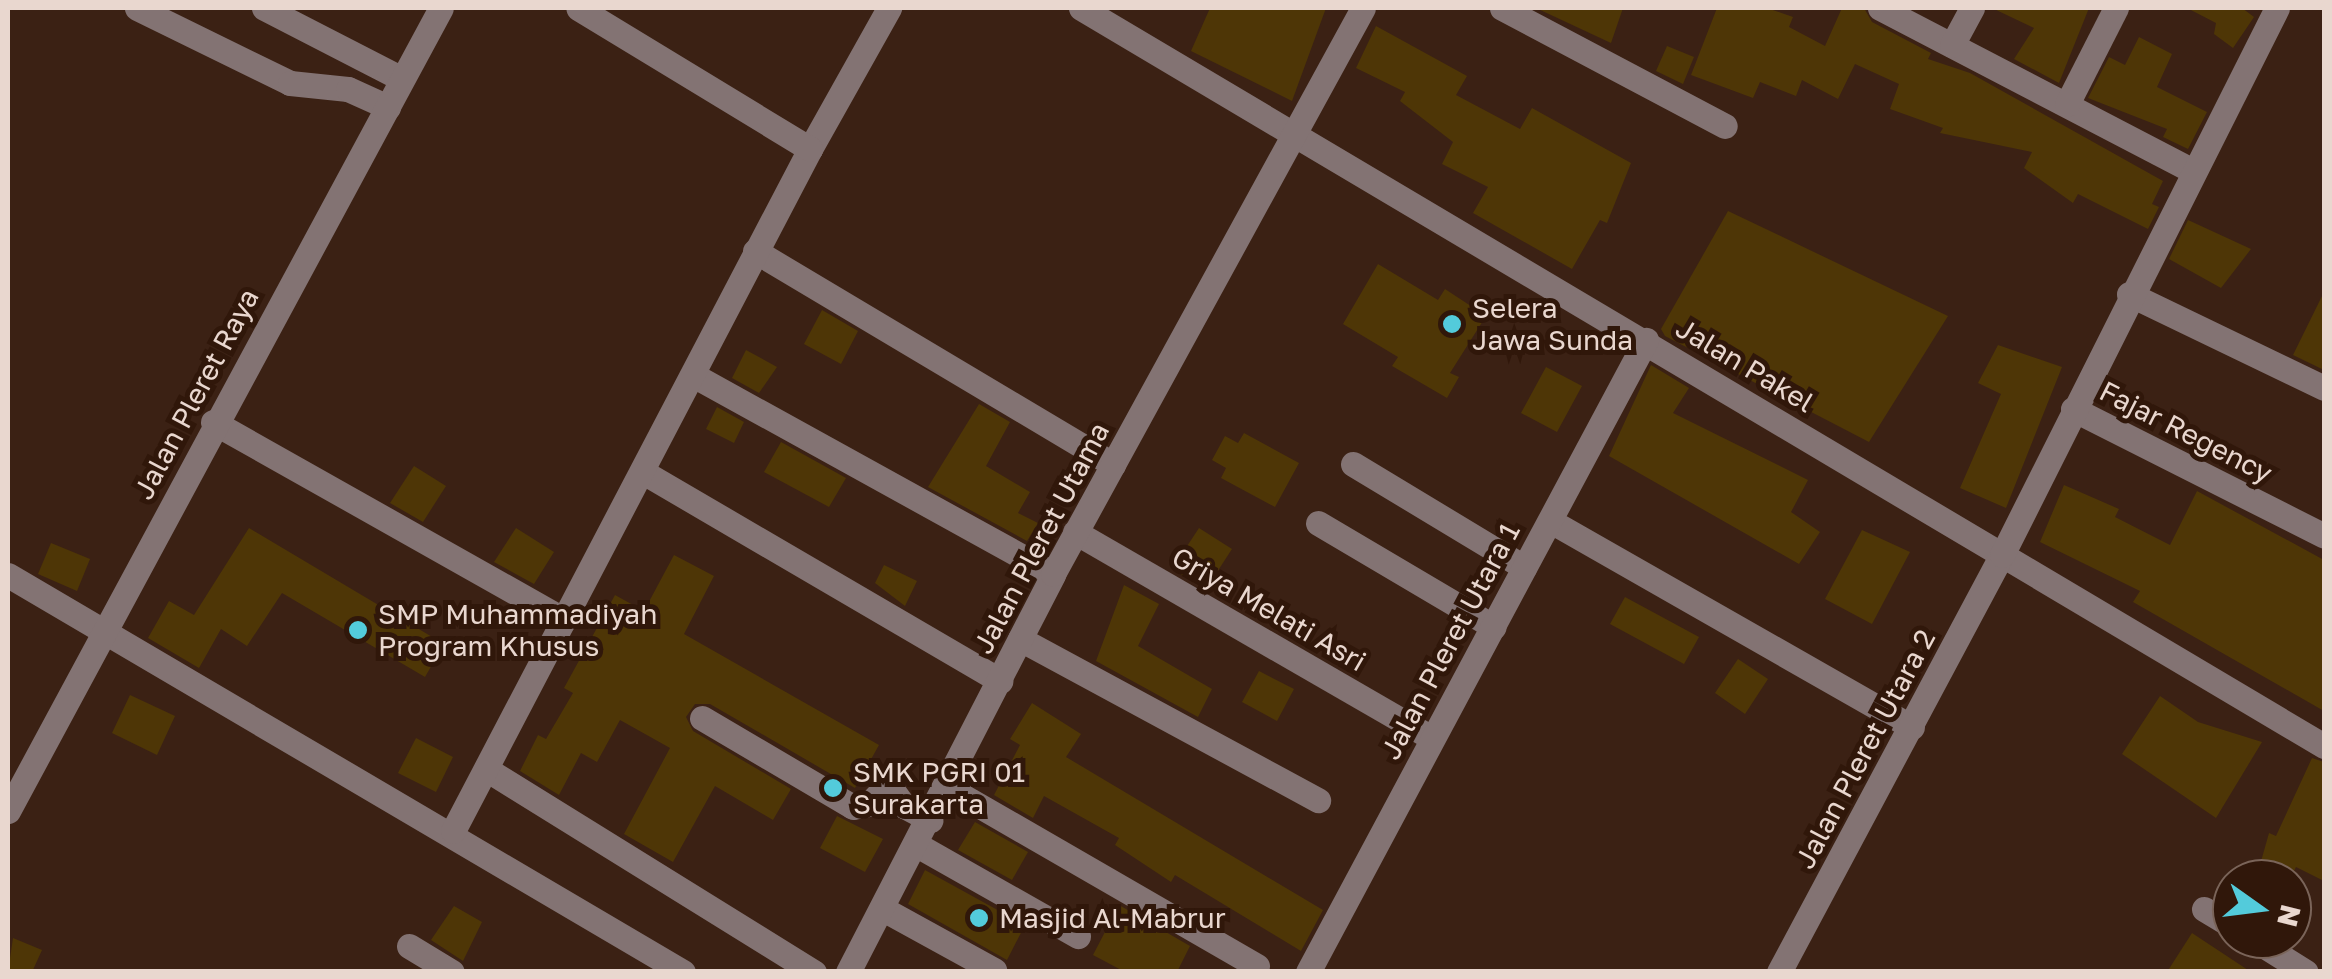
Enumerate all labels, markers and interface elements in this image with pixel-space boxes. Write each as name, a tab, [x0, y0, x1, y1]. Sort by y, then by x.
street label: Jalan Pleret Raya	[126, 283, 266, 505]
place label: Selera Jawa Sunda	[1472, 291, 1633, 357]
street label: Jalan Pakel	[1670, 311, 1820, 419]
marker: Selera Jawa Sunda	[1441, 313, 1463, 335]
street label: Fajar Regency	[2094, 374, 2278, 490]
street label: Jalan Pleret Utama	[966, 417, 1116, 659]
street label: Jalan Pleret Utara 1	[1373, 517, 1527, 765]
street label: Griya Melati Asri	[1166, 540, 1372, 678]
place label: SMP Muhammadiyah Program Khusus	[378, 597, 657, 663]
marker: SMP Muhammadiyah Program Khusus	[347, 619, 369, 641]
street label: Jalan Pleret Utara 2	[1788, 624, 1942, 874]
place label: SMK PGRI 01 Surakarta	[853, 755, 1025, 821]
marker: SMK PGRI 01 Surakarta	[822, 777, 844, 799]
north arrow	[2212, 859, 2312, 959]
place label: Masjid Al-Mabrur	[999, 901, 1226, 935]
text: N	[2271, 902, 2308, 930]
marker: Masjid Al-Mabrur	[968, 907, 990, 929]

